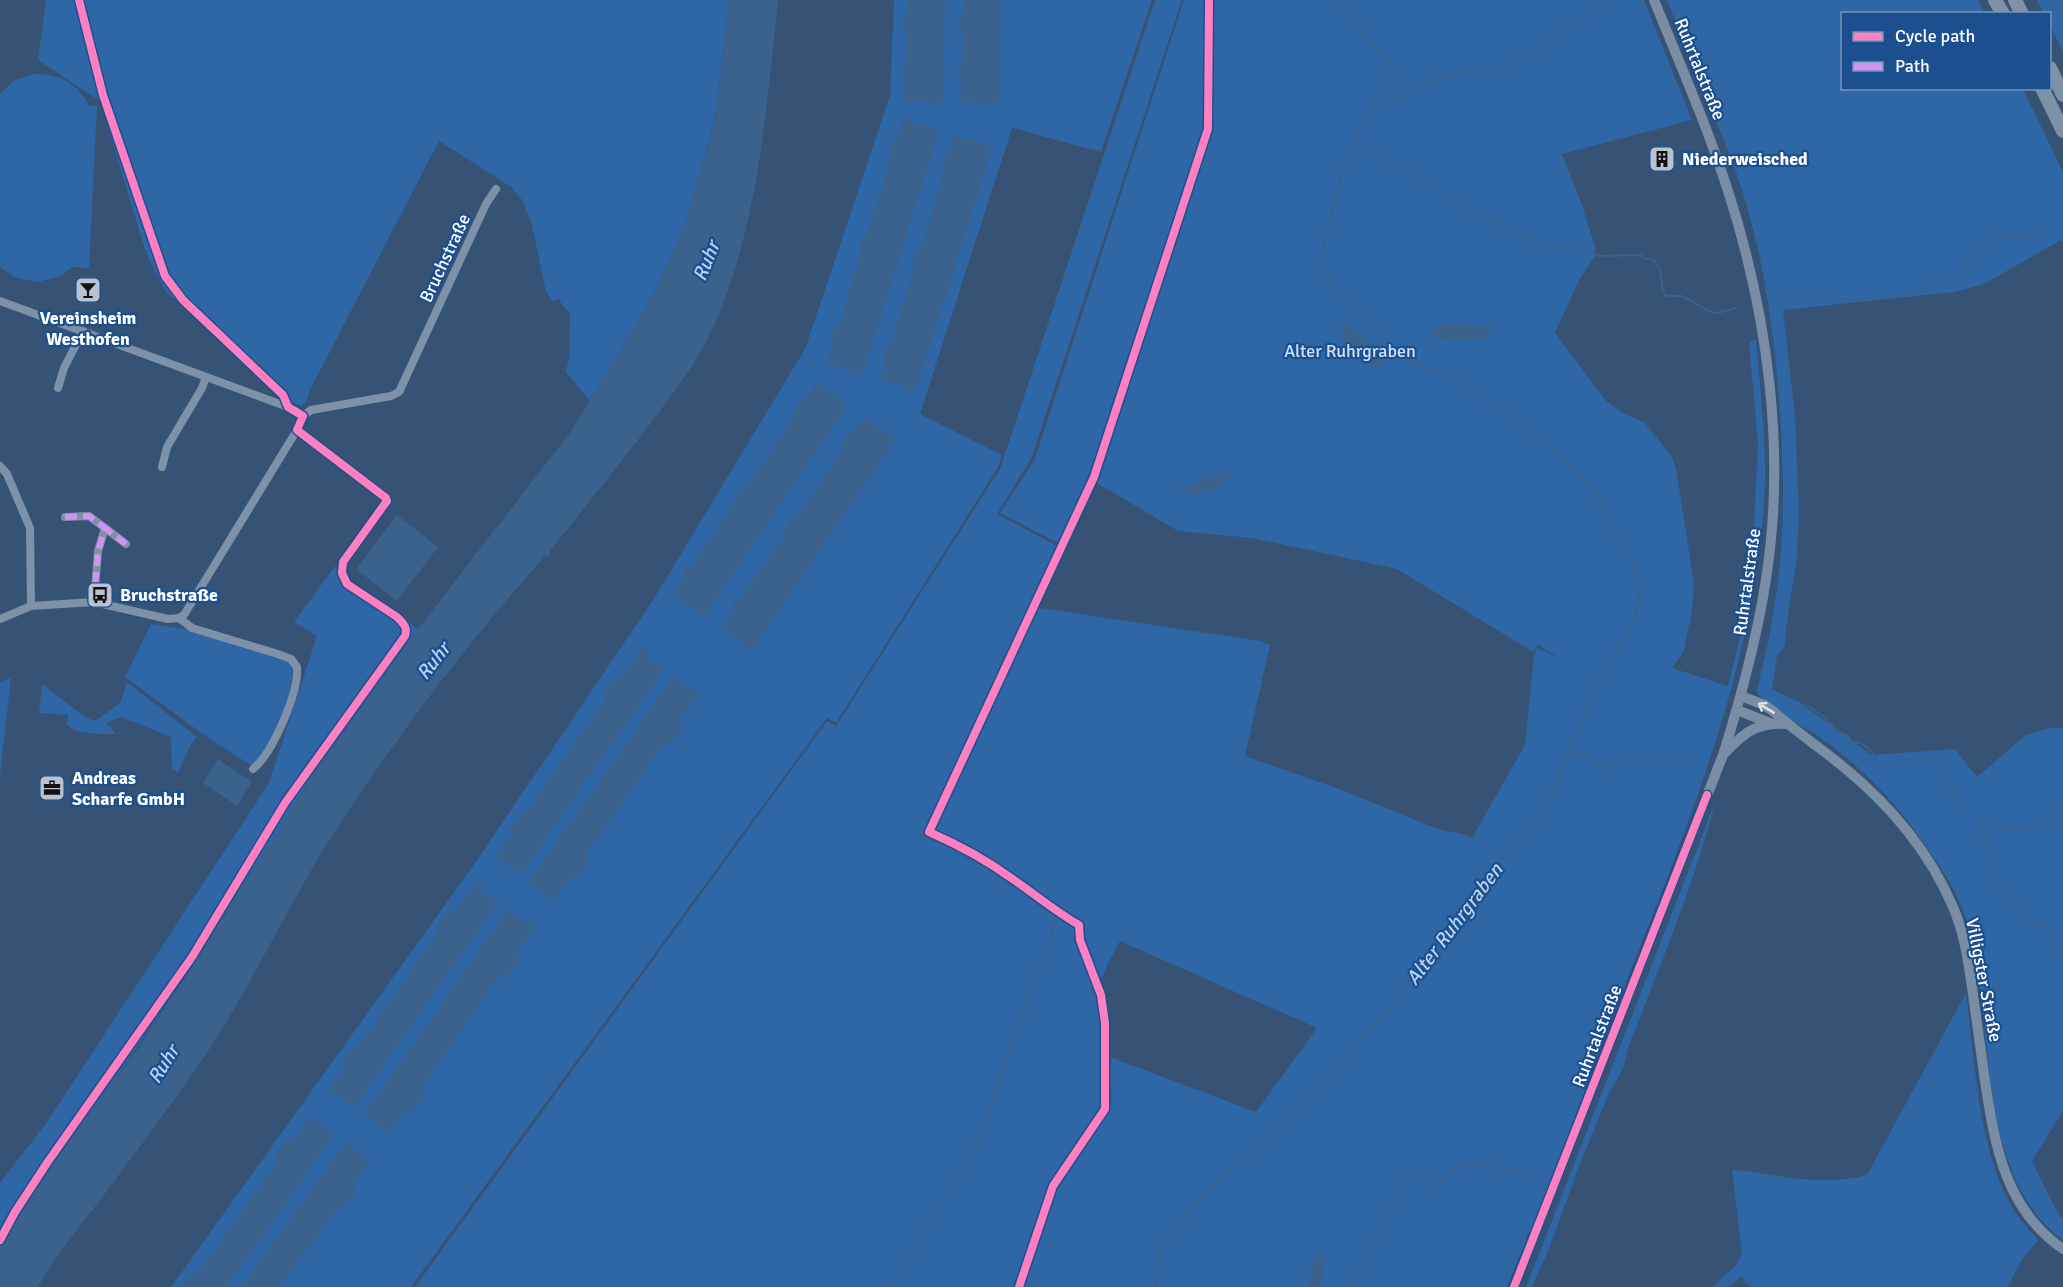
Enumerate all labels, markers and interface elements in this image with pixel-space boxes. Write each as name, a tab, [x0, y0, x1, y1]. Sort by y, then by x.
legend	[1841, 12, 2051, 90]
street label: Ruhrtalstraße	[1670, 15, 1730, 123]
text: Cycle path	[1895, 25, 1975, 47]
text: Path	[1895, 55, 1930, 77]
building icon: Niederweisched	[1647, 144, 1677, 174]
place label: Niederweisched	[1682, 148, 1808, 170]
street label: Bruchstraße	[415, 210, 475, 306]
water label: Ruhr	[687, 235, 727, 285]
bar icon: Vereinsheim Westhofen	[73, 275, 103, 305]
place label: Vereinsheim Westhofen	[40, 307, 136, 350]
park label: Alter Ruhrgraben	[1284, 340, 1416, 362]
street label: Ruhrtalstraße	[1729, 527, 1765, 637]
bus stop icon: Bruchstraße	[85, 580, 115, 610]
place label: Bruchstraße	[120, 584, 218, 606]
water label: Ruhr	[411, 635, 457, 685]
one-way arrow	[1758, 701, 1775, 713]
place label: Andreas Scharfe GmbH	[72, 767, 185, 810]
office icon: Andreas Scharfe GmbH	[37, 773, 67, 803]
water label: Alter Ruhrgraben	[1400, 858, 1509, 990]
street label: Villigster Straße	[1961, 916, 2007, 1044]
street label: Ruhrtalstraße	[1567, 982, 1627, 1090]
water label: Ruhr	[142, 1038, 186, 1088]

